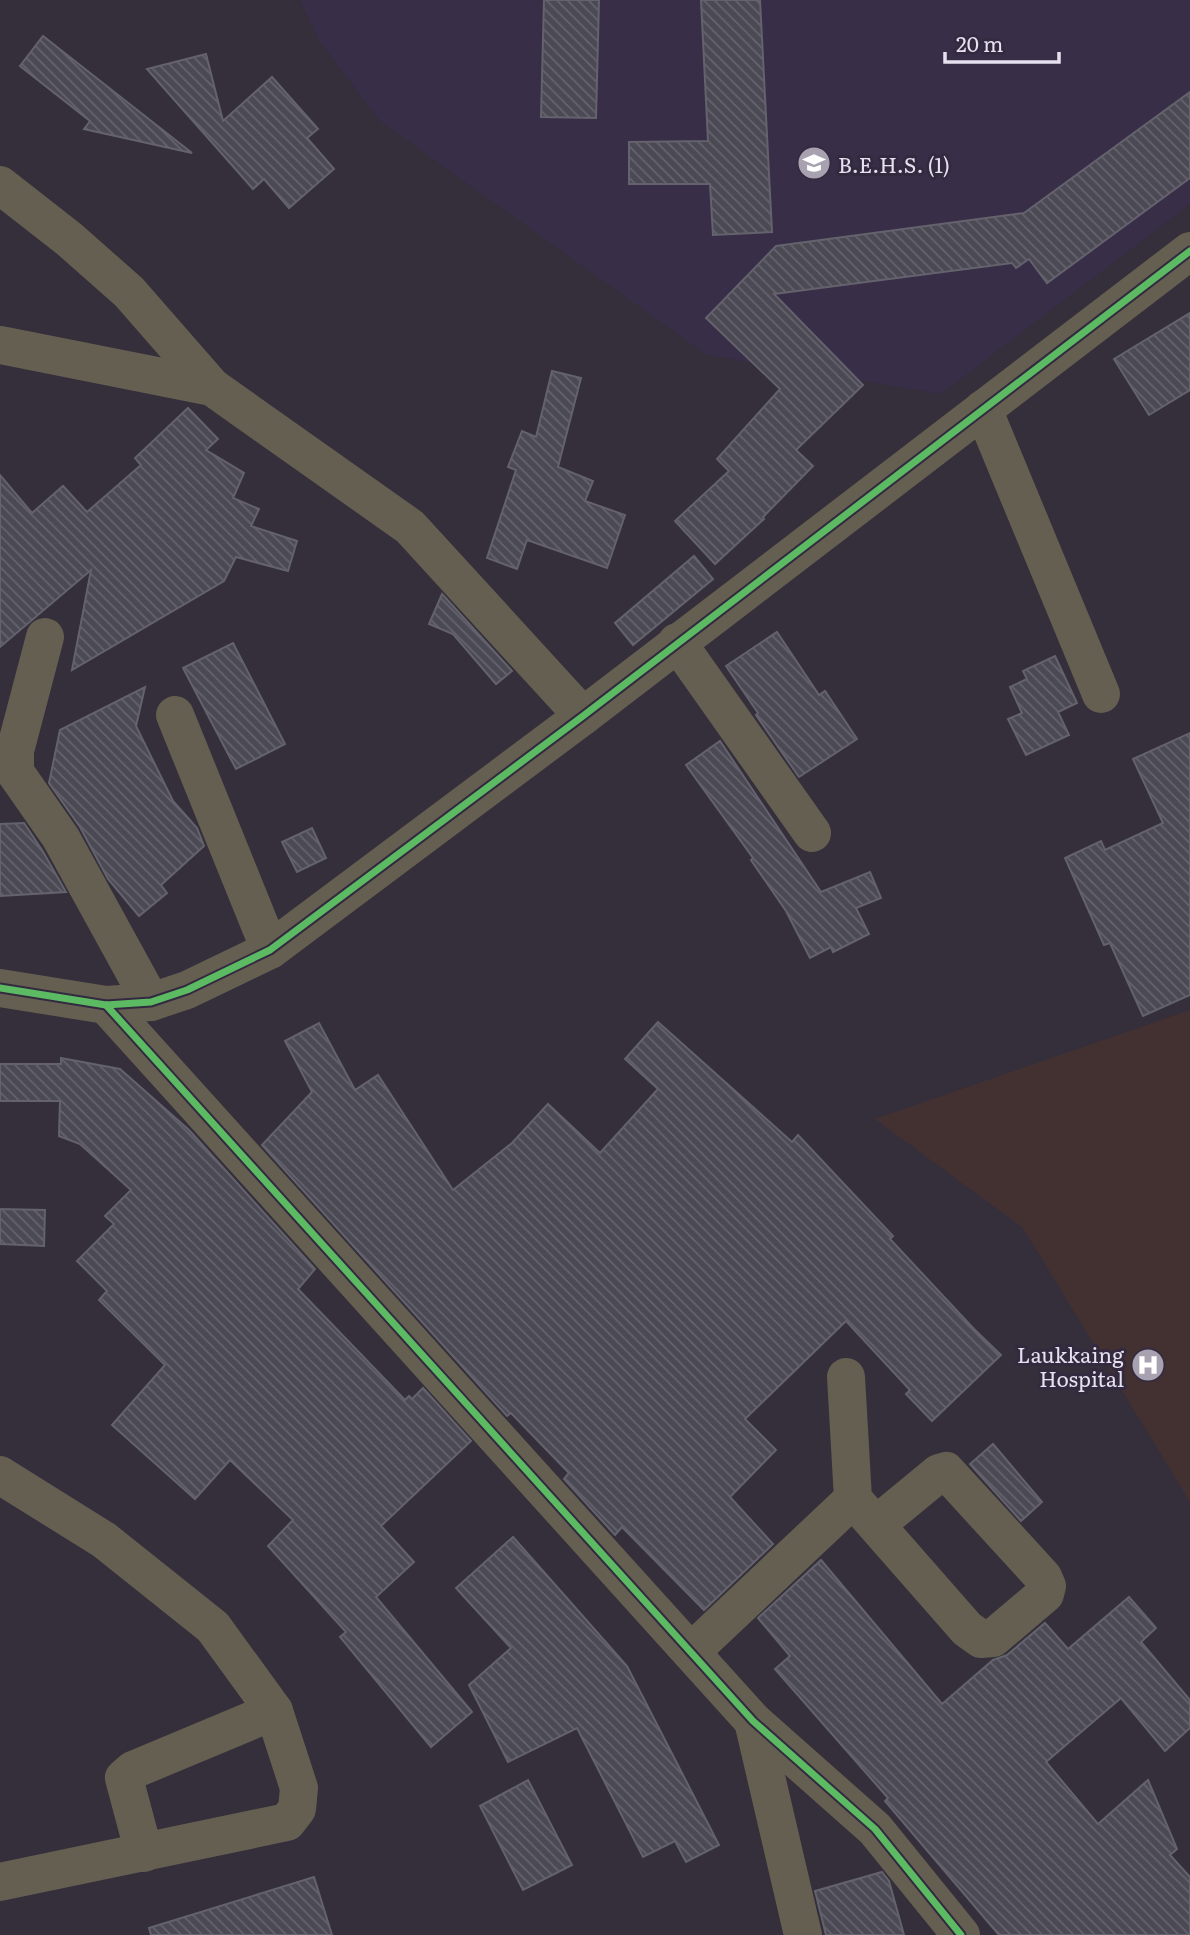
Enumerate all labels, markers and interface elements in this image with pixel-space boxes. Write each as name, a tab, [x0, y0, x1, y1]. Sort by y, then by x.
scale bar	[945, 21, 1059, 65]
text: 20 m	[956, 27, 1003, 58]
school or university icon: B.E.H.S. (1)	[795, 144, 833, 182]
place label: B.E.H.S. (1)	[838, 148, 950, 179]
place label: Laukkaing Hospital	[1017, 1338, 1124, 1393]
hospital icon: Laukkaing Hospital	[1129, 1346, 1167, 1384]

